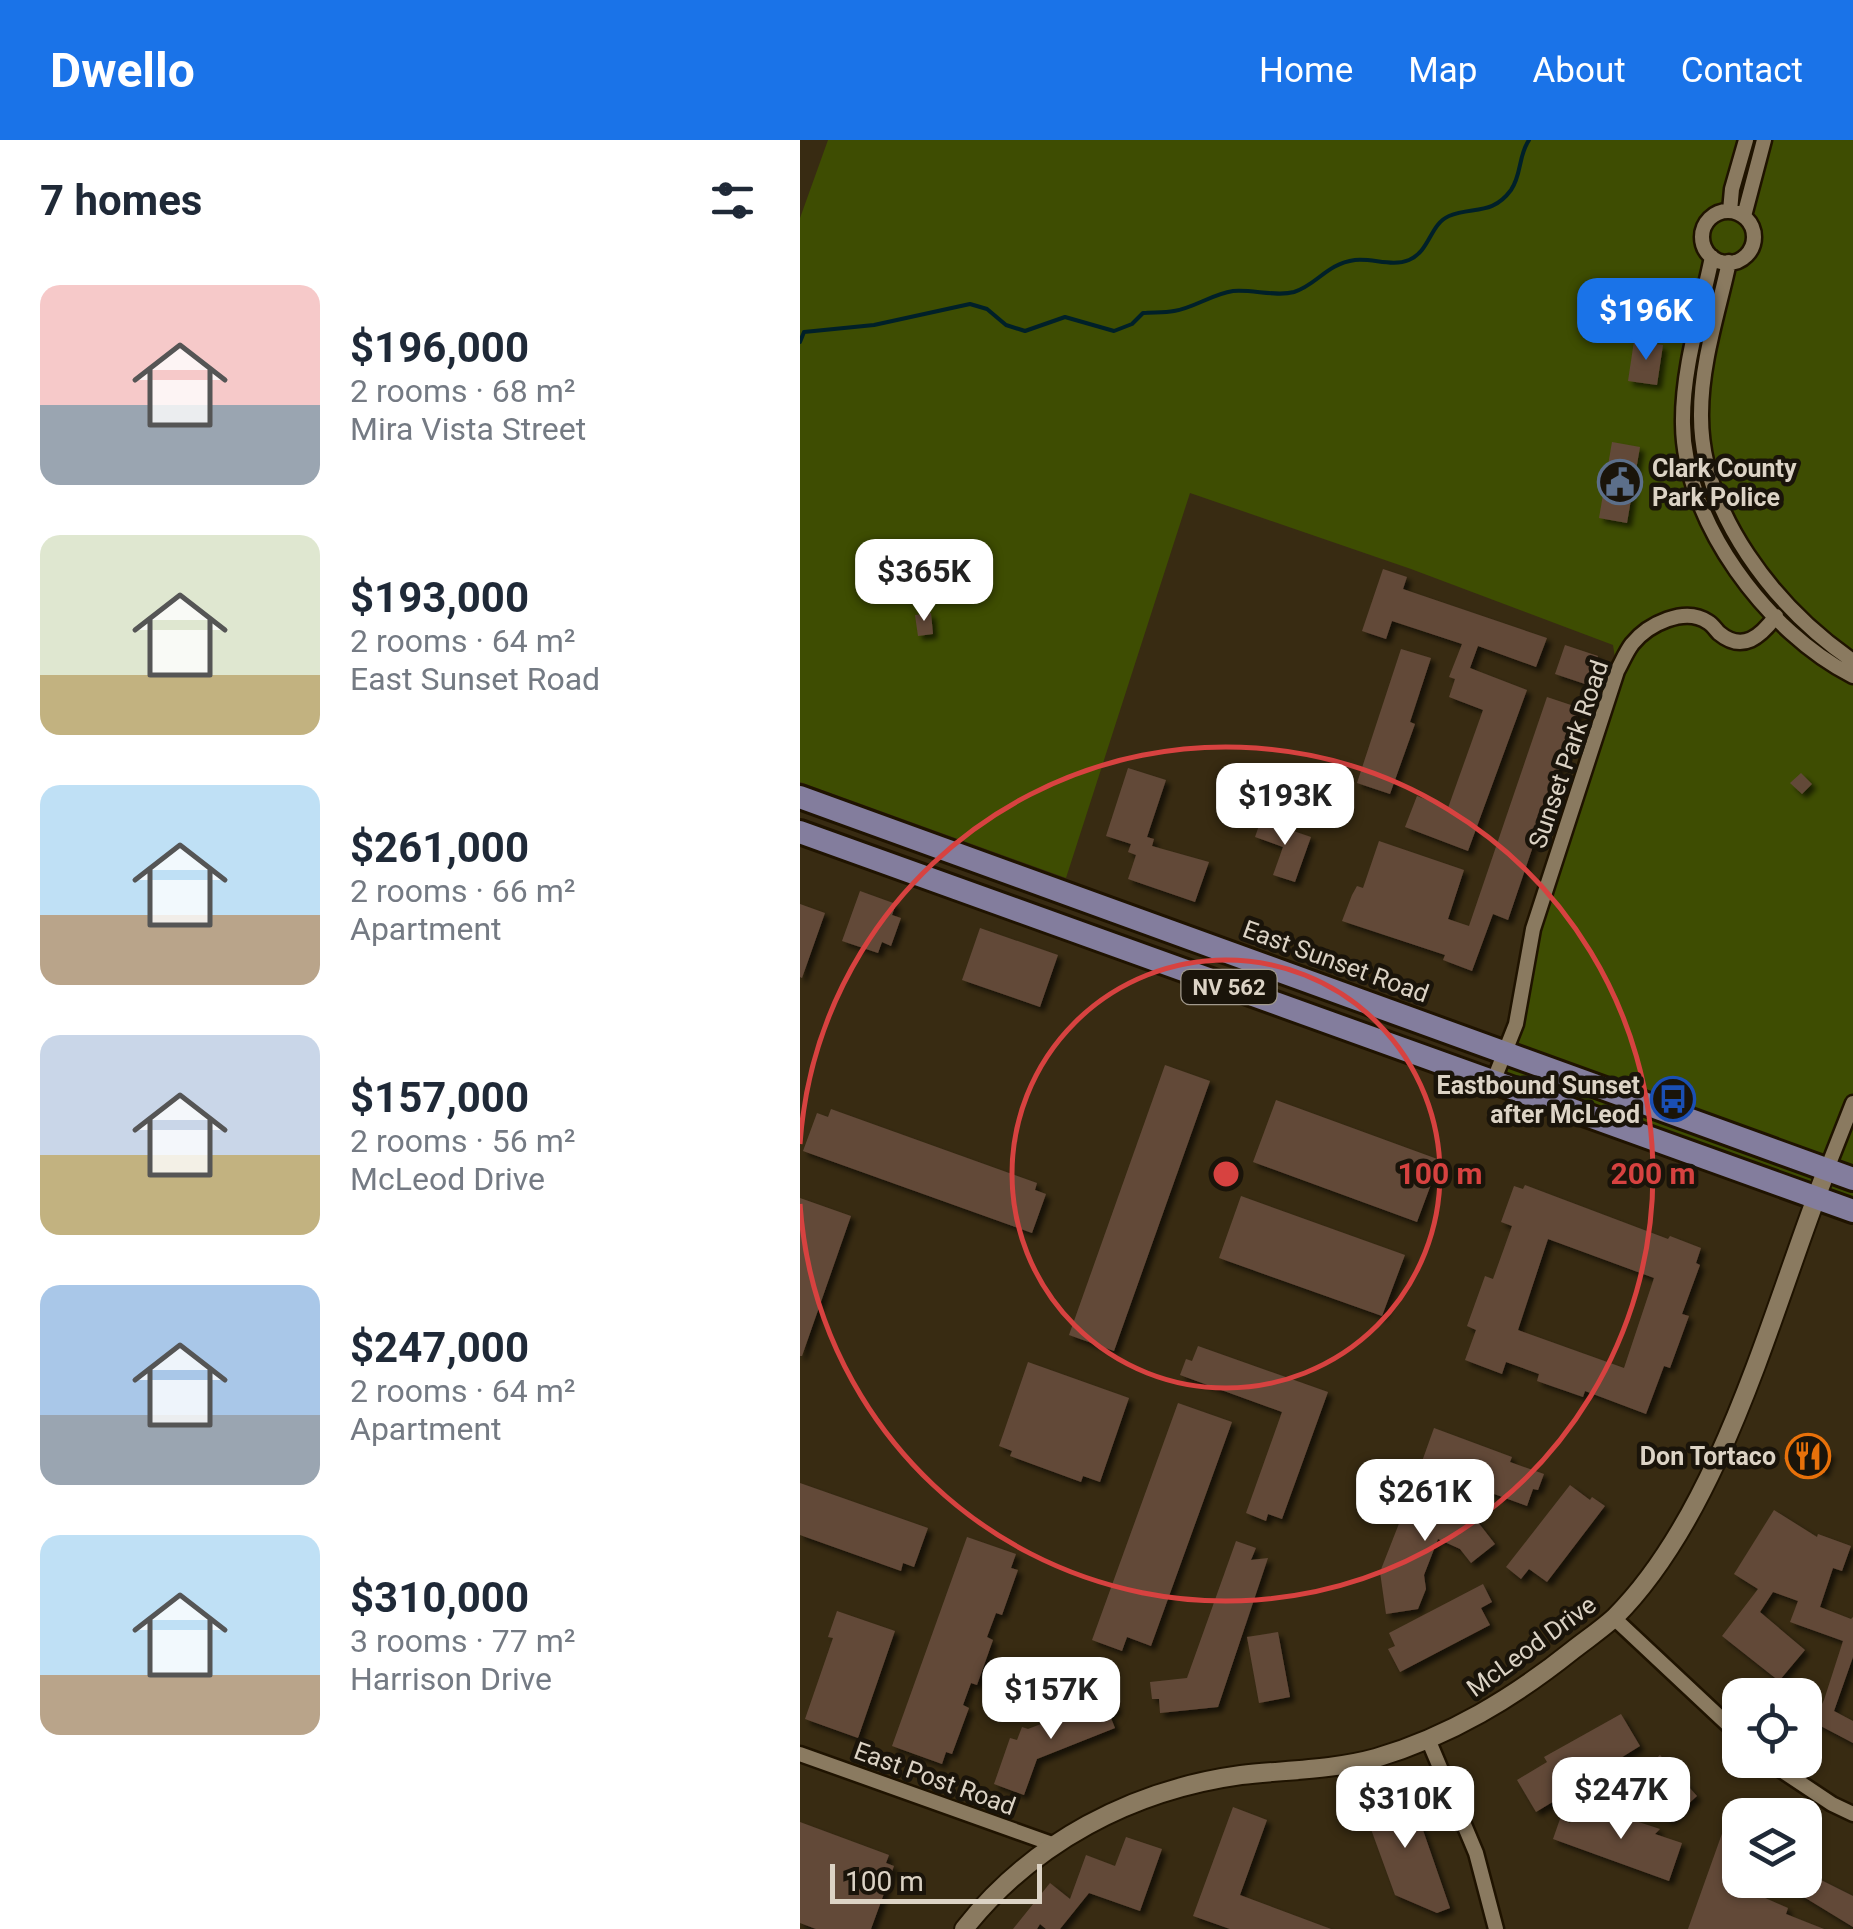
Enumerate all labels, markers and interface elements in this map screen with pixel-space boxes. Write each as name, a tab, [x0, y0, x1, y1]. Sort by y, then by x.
text: Dwello	[50, 42, 195, 99]
text: Home	[1259, 50, 1353, 91]
text: Map	[1408, 50, 1477, 91]
text: About	[1532, 50, 1626, 91]
text: Contact	[1681, 50, 1803, 91]
icon: filters	[705, 173, 760, 228]
text: 7 homes	[40, 176, 202, 225]
pin: $196K	[1576, 278, 1716, 363]
text: $196K	[1599, 291, 1693, 329]
text: $196,000	[350, 323, 529, 372]
icon: home	[120, 325, 240, 445]
text: 2 rooms · 68 m²	[350, 372, 575, 410]
text: Mira Vista Street	[350, 410, 586, 448]
place label: Clark County Park Police	[1652, 454, 1797, 512]
public building icon: Clark County Park Police	[1597, 459, 1643, 505]
pin: $365K	[854, 539, 994, 624]
text: $365K	[877, 552, 971, 590]
text: $193,000	[350, 573, 529, 622]
icon: home	[120, 575, 240, 695]
text: 2 rooms · 64 m²	[350, 622, 575, 660]
street label: Sunset Park Road	[1523, 656, 1614, 852]
text: East Sunset Road	[350, 660, 600, 698]
pin: $193K	[1215, 763, 1355, 848]
text: $193K	[1238, 776, 1332, 814]
text: $261,000	[350, 823, 529, 872]
icon: home	[120, 825, 240, 945]
text: 2 rooms · 66 m²	[350, 872, 575, 910]
text: Apartment	[350, 910, 502, 948]
street label: East Sunset Road	[1239, 914, 1433, 1009]
road number: NV 562	[1182, 970, 1276, 1004]
place label: Eastbound Sunset after McLeod	[1437, 1071, 1640, 1129]
text: $157,000	[350, 1073, 529, 1122]
icon: home	[120, 1075, 240, 1195]
bus stop icon: Eastbound Sunset after McLeod	[1650, 1076, 1696, 1122]
text: 2 rooms · 56 m²	[350, 1122, 575, 1160]
centre of rings	[1208, 1156, 1244, 1192]
text: 100 m	[1397, 1156, 1483, 1191]
text: 200 m	[1610, 1156, 1696, 1191]
text: McLeod Drive	[350, 1160, 545, 1198]
text: $247,000	[350, 1323, 529, 1372]
icon: home	[120, 1325, 240, 1445]
text: 2 rooms · 64 m²	[350, 1372, 575, 1410]
text: Apartment	[350, 1410, 502, 1448]
restaurant icon: Don Tortaco	[1785, 1433, 1831, 1479]
place label: Don Tortaco	[1640, 1442, 1776, 1471]
pin: $261K	[1355, 1459, 1495, 1544]
text: $261K	[1378, 1472, 1472, 1510]
text: $310,000	[350, 1573, 529, 1622]
icon: home	[120, 1575, 240, 1695]
street label: McLeod Drive	[1461, 1590, 1601, 1703]
text: 3 rooms · 77 m²	[350, 1622, 575, 1660]
pin: $157K	[981, 1657, 1121, 1742]
text: Harrison Drive	[350, 1660, 552, 1698]
text: $157K	[1004, 1670, 1098, 1708]
map controls	[1722, 1678, 1822, 1898]
button: locate	[1722, 1678, 1822, 1778]
street label: East Post Road	[850, 1736, 1019, 1821]
pin: $247K	[1551, 1757, 1691, 1842]
pin: $310K	[1335, 1766, 1475, 1851]
text: $247K	[1574, 1770, 1668, 1808]
text: $310K	[1358, 1779, 1452, 1817]
button: layers	[1722, 1798, 1822, 1898]
scale bar	[830, 1859, 1042, 1904]
text: 100 m	[845, 1865, 924, 1898]

